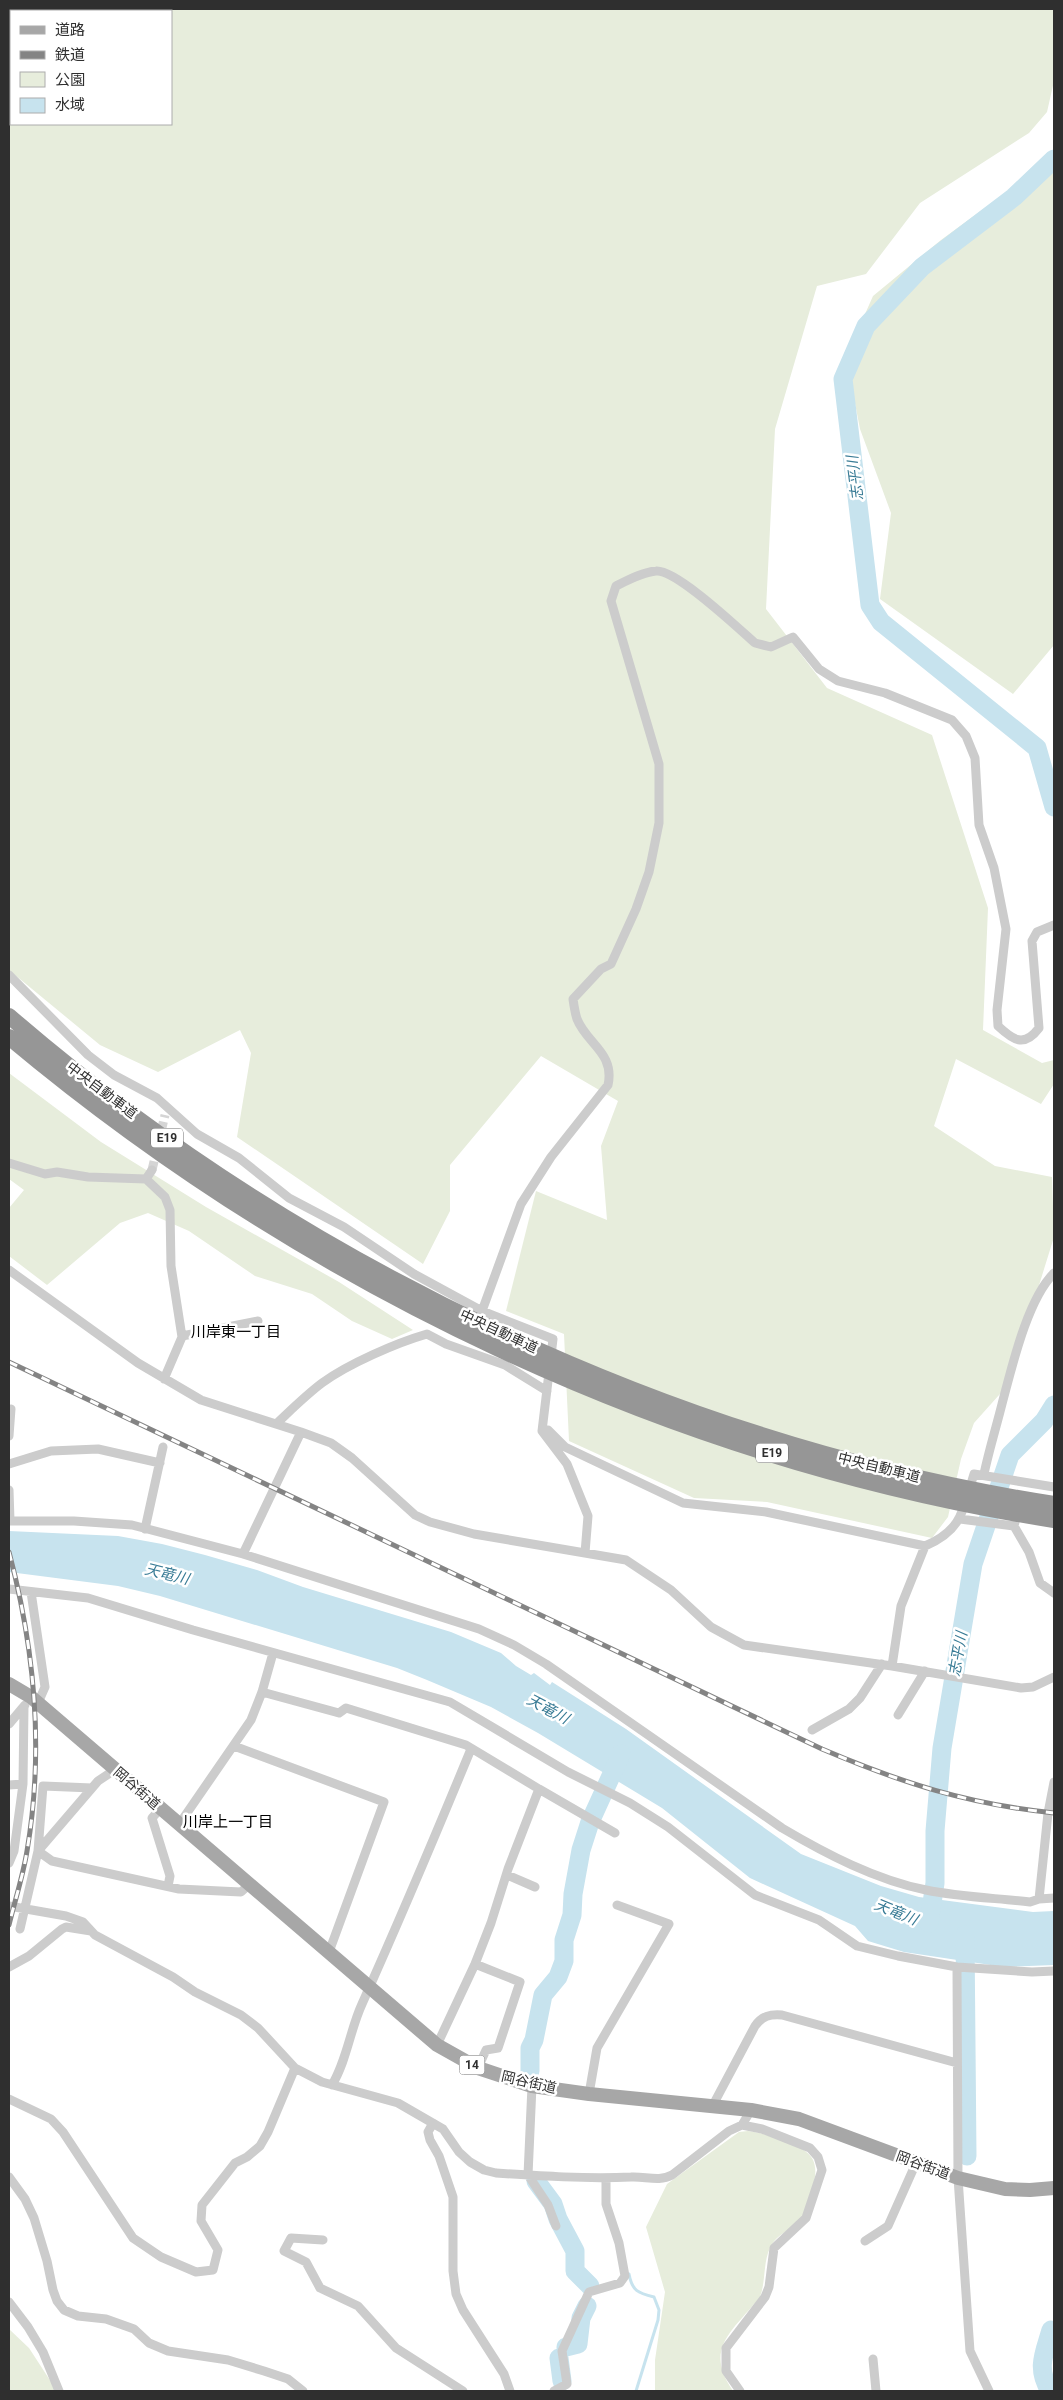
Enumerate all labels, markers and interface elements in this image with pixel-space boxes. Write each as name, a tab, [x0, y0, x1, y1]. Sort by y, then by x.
legend	[10, 10, 172, 125]
text: 道路	[55, 21, 85, 39]
text: 鉄道	[55, 46, 85, 64]
text: 公園	[55, 71, 85, 89]
text: 水域	[55, 96, 85, 114]
water label: 志平川	[843, 453, 867, 501]
street label: 中央自動車道	[64, 1058, 140, 1122]
road number: E19	[151, 1128, 183, 1148]
street label: 中央自動車道	[458, 1306, 540, 1356]
district label: 川岸東一丁目	[191, 1323, 281, 1341]
road number: E19	[756, 1444, 788, 1462]
street label: 中央自動車道	[836, 1449, 922, 1485]
water label: 天竜川	[143, 1560, 193, 1589]
water label: 志平川	[945, 1628, 971, 1678]
water label: 天竜川	[524, 1690, 574, 1728]
street label: 岡谷街道	[111, 1764, 163, 1812]
district label: 川岸上一丁目	[183, 1813, 273, 1831]
water label: 天竜川	[872, 1895, 922, 1930]
road number: 14	[460, 2056, 484, 2074]
street label: 岡谷街道	[500, 2068, 558, 2096]
street label: 岡谷街道	[894, 2148, 952, 2182]

